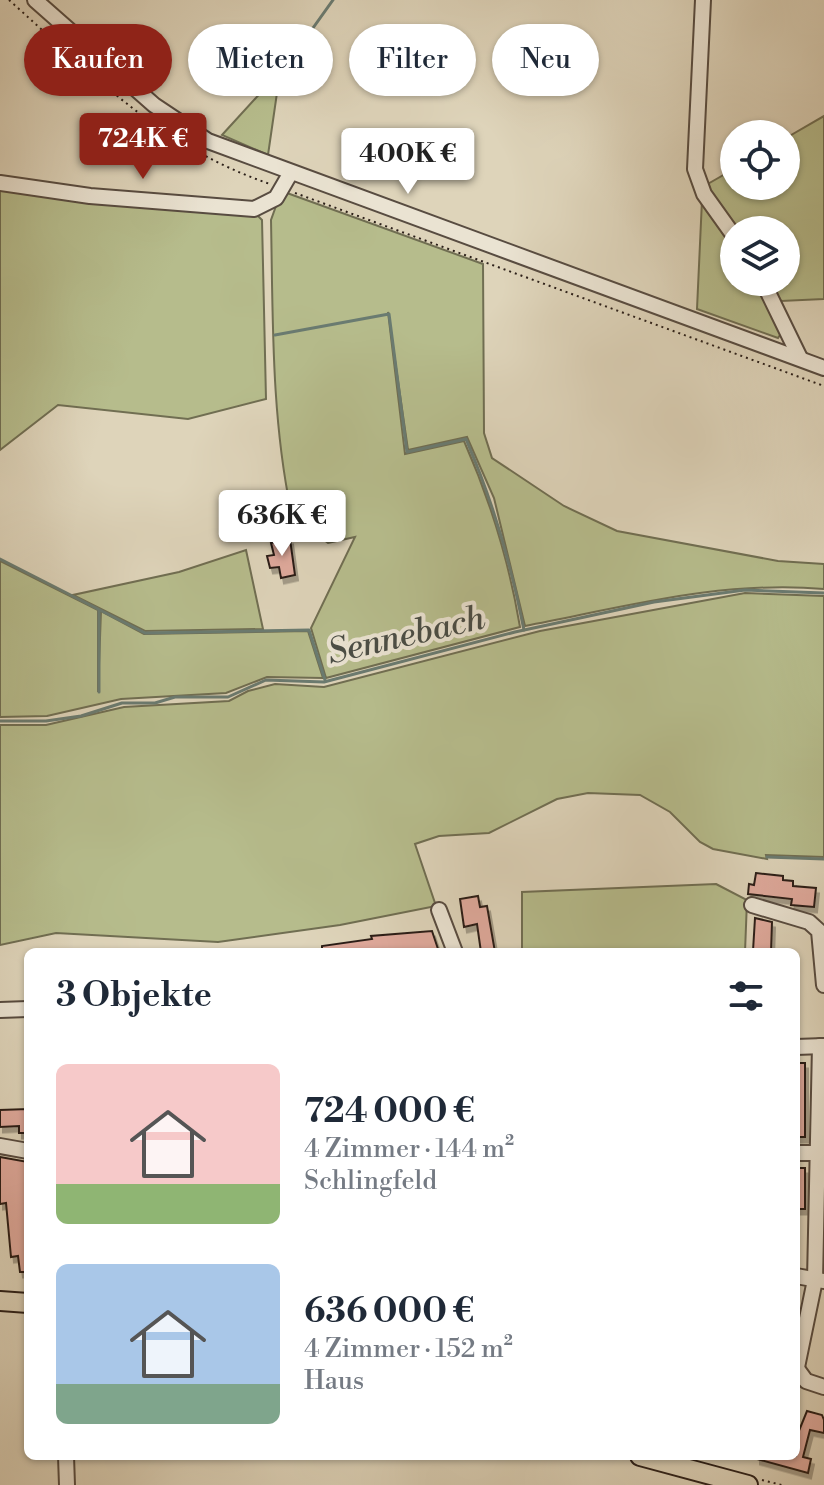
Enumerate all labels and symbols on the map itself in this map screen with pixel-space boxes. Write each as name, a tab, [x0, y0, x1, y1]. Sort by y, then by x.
pin: 724K €	[78, 113, 208, 181]
pin: 400K €	[343, 128, 473, 196]
pin: 636K €	[217, 490, 347, 558]
water label: Sennebach	[323, 597, 490, 674]

